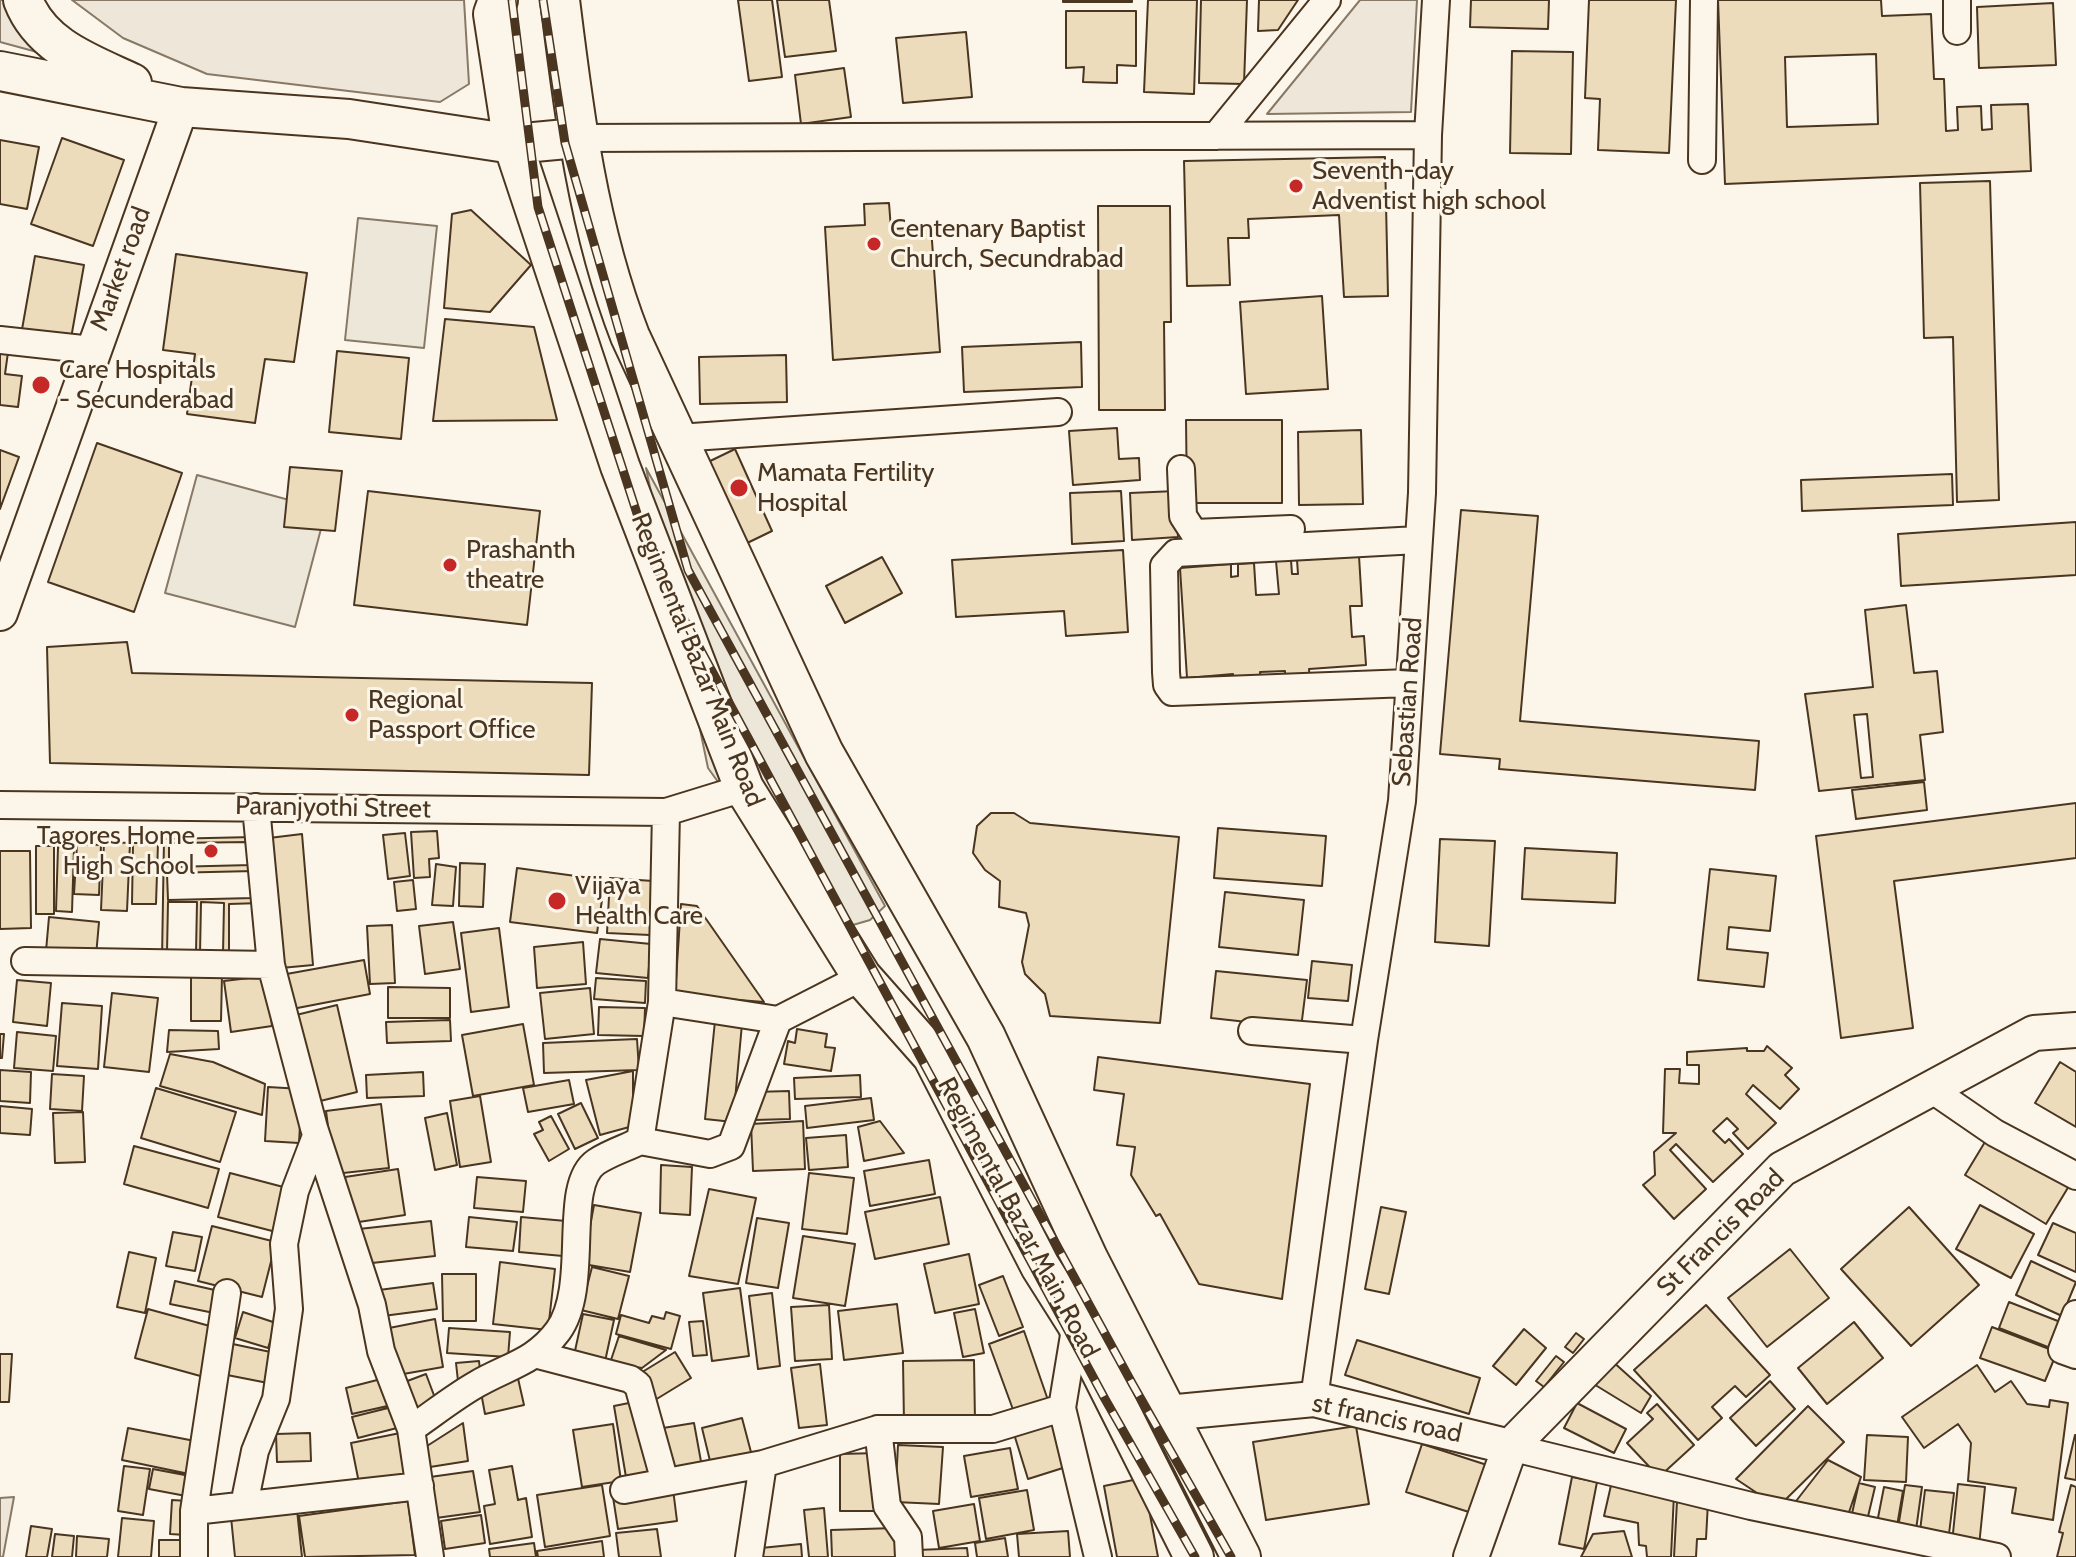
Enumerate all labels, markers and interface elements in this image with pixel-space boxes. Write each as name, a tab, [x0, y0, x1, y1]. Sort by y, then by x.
place label: Seventh-day Adventist high school	[1312, 155, 1546, 216]
marker: Seventh-day Adventist high school	[1287, 177, 1305, 195]
street label: Market road	[84, 203, 158, 335]
place label: Centenary Baptist Church, Secundrabad	[890, 213, 1124, 274]
marker: Centenary Baptist Church, Secundrabad	[865, 235, 883, 253]
place label: Care Hospitals - Secunderabad	[59, 354, 234, 416]
marker: Care Hospitals - Secunderabad	[30, 374, 52, 396]
place label: Mamata Fertility Hospital	[757, 457, 934, 518]
marker: Mamata Fertility Hospital	[728, 477, 750, 499]
street label: Regimental Bazar Main Road	[624, 509, 770, 811]
place label: Prashanth theatre	[466, 534, 576, 596]
marker: Prashanth theatre	[441, 556, 459, 574]
street label: Sebastian Road	[1387, 616, 1429, 788]
place label: Regional Passport Office	[368, 684, 536, 746]
marker: Regional Passport Office	[343, 706, 361, 724]
street label: Paranjyothi Street	[235, 791, 431, 825]
place label: Tagores Home High School	[37, 820, 195, 882]
marker: Tagores Home High School	[202, 842, 220, 860]
place label: Vijaya Health Care	[575, 870, 703, 932]
marker: Vijaya Health Care	[546, 890, 568, 912]
street label: Regimental Bazar Main Road	[931, 1072, 1105, 1364]
street label: St Francis Road	[1651, 1163, 1791, 1303]
street label: st francis road	[1309, 1388, 1465, 1450]

